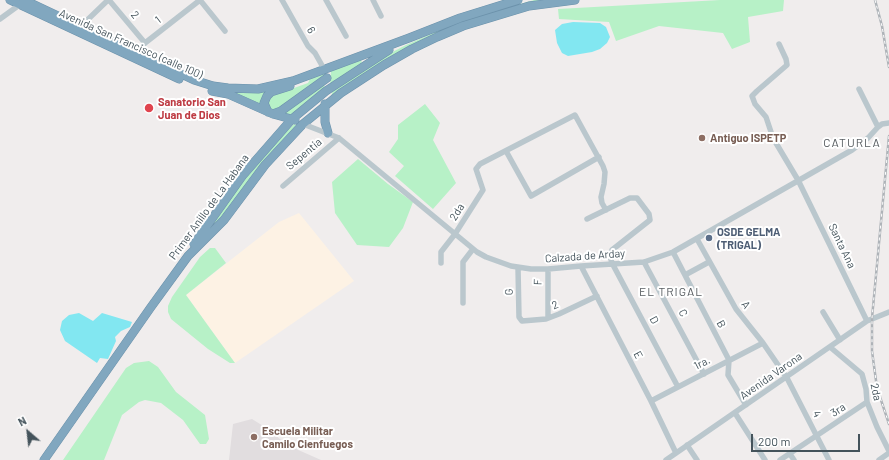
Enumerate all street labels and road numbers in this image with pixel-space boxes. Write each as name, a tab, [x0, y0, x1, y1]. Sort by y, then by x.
street label: Avenida San Francisco (calle 100)	[57, 6, 205, 82]
street label: 2	[128, 8, 142, 22]
street label: 1	[152, 14, 164, 26]
street label: 6	[304, 24, 318, 36]
street label: Sepentia	[283, 135, 325, 173]
street label: Primer Anillo de La Habana	[166, 152, 252, 262]
street label: 2da	[447, 201, 467, 223]
street label: Santa Ana	[826, 222, 858, 270]
street label: Calzada de Arday	[544, 247, 626, 265]
street label: F	[531, 279, 545, 285]
street label: G	[502, 289, 516, 295]
street label: 2	[550, 298, 560, 312]
street label: A	[739, 298, 753, 312]
street label: C	[676, 307, 690, 319]
street label: D	[647, 314, 661, 326]
street label: B	[714, 318, 728, 330]
street label: E	[631, 349, 645, 361]
street label: Avenida Varona	[737, 350, 805, 402]
street label: 1ra.	[692, 353, 712, 373]
street label: 2da	[868, 382, 884, 402]
street label: 3ra	[828, 400, 848, 420]
street label: 4	[810, 408, 824, 420]

